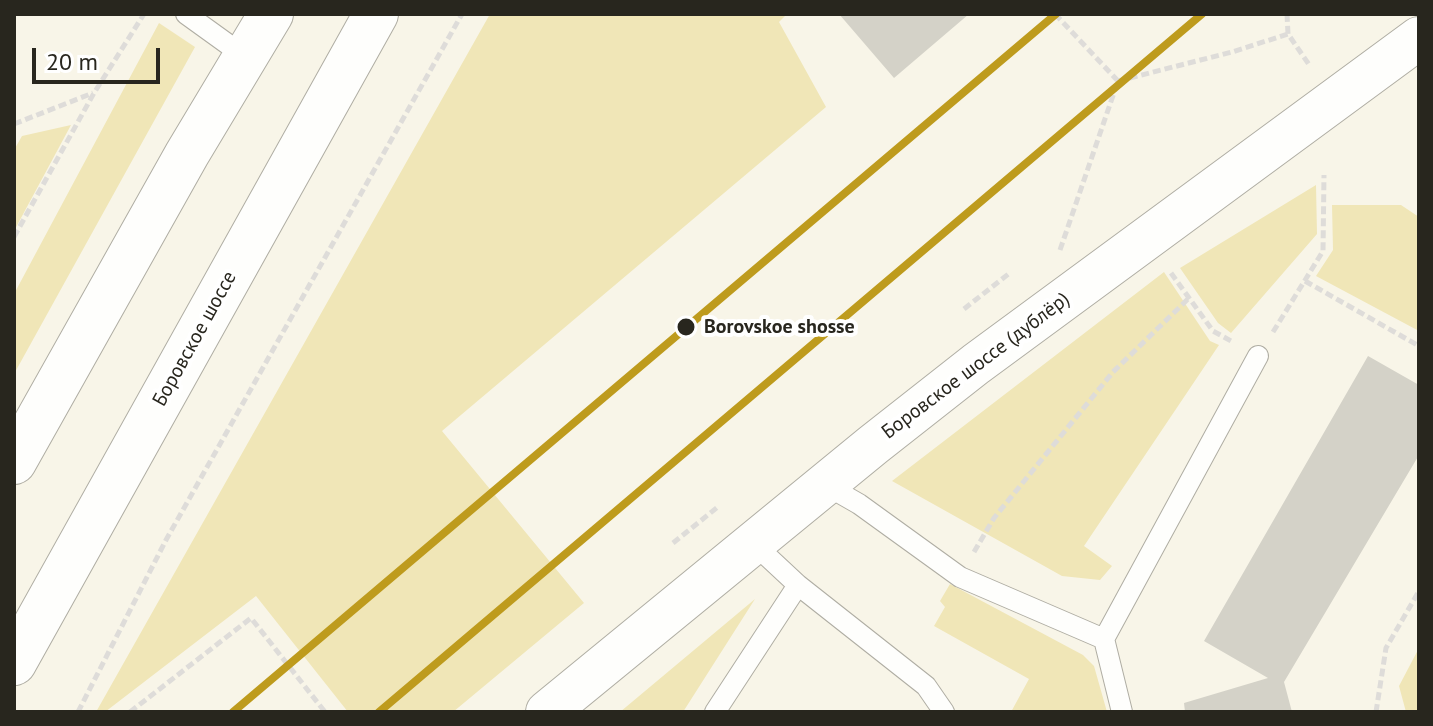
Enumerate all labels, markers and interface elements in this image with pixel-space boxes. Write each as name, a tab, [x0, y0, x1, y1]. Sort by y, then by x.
scale bar	[36, 32, 164, 82]
text: 20 m	[46, 46, 98, 77]
street label: Боровское шоссе	[148, 267, 242, 411]
street label: Боровское шоссе (дублёр)	[877, 288, 1075, 444]
place label: Borovskoe shosse	[704, 315, 855, 339]
marker: Borovskoe shosse	[675, 316, 697, 338]

